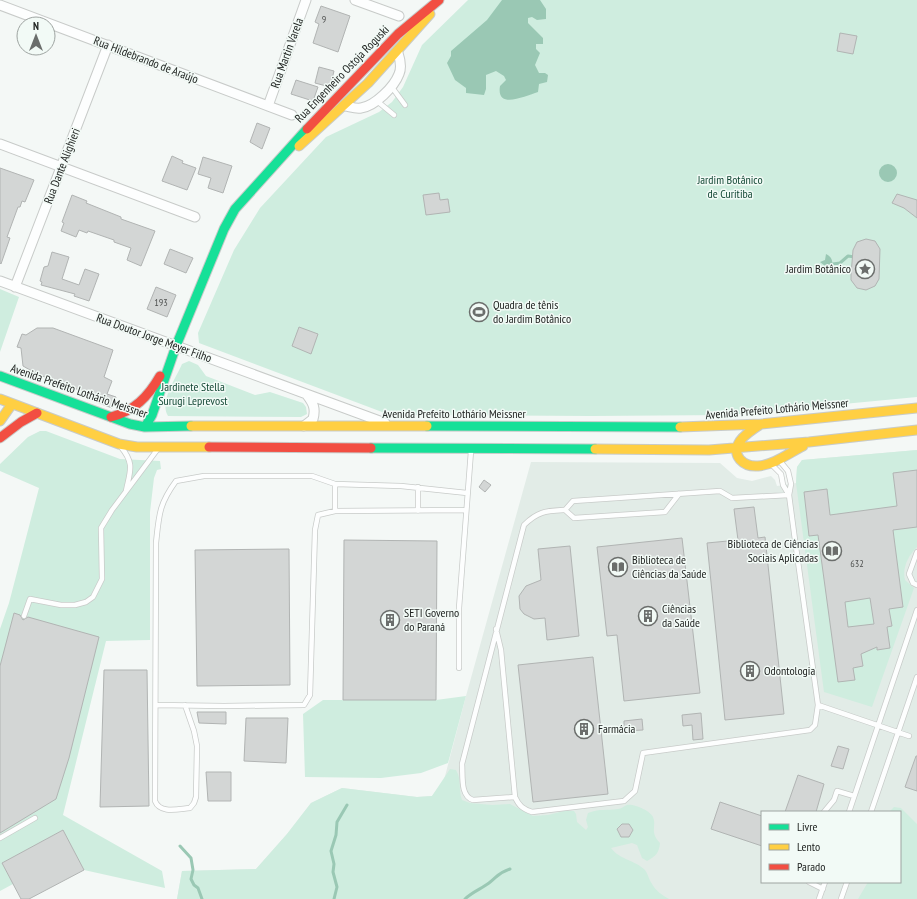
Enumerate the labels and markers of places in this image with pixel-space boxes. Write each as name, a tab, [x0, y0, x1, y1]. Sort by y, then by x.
place icon: Jardim Botânico	[854, 258, 876, 280]
place label: Jardim Botânico	[785, 261, 851, 276]
place label: Quadra de tênis do Jardim Botânico	[493, 297, 571, 326]
sports icon: Quadra de tênis do Jardim Botânico	[468, 301, 490, 323]
place label: Biblioteca de Ciências Sociais Aplicadas	[728, 536, 818, 565]
library icon: Biblioteca de Ciências Sociais Aplicadas	[821, 540, 843, 562]
place label: Biblioteca de Ciências da Saúde	[632, 552, 706, 581]
library icon: Biblioteca de Ciências da Saúde	[607, 556, 629, 578]
place label: Ciências da Saúde	[662, 601, 700, 630]
place label: SETI Governo do Paraná	[404, 605, 459, 634]
building icon: Ciências da Saúde	[637, 605, 659, 627]
building icon: SETI Governo do Paraná	[379, 609, 401, 631]
building icon: Odontologia	[739, 660, 761, 682]
place label: Odontologia	[764, 663, 815, 678]
building icon: Farmácia	[573, 718, 595, 740]
place label: Farmácia	[598, 721, 636, 736]

